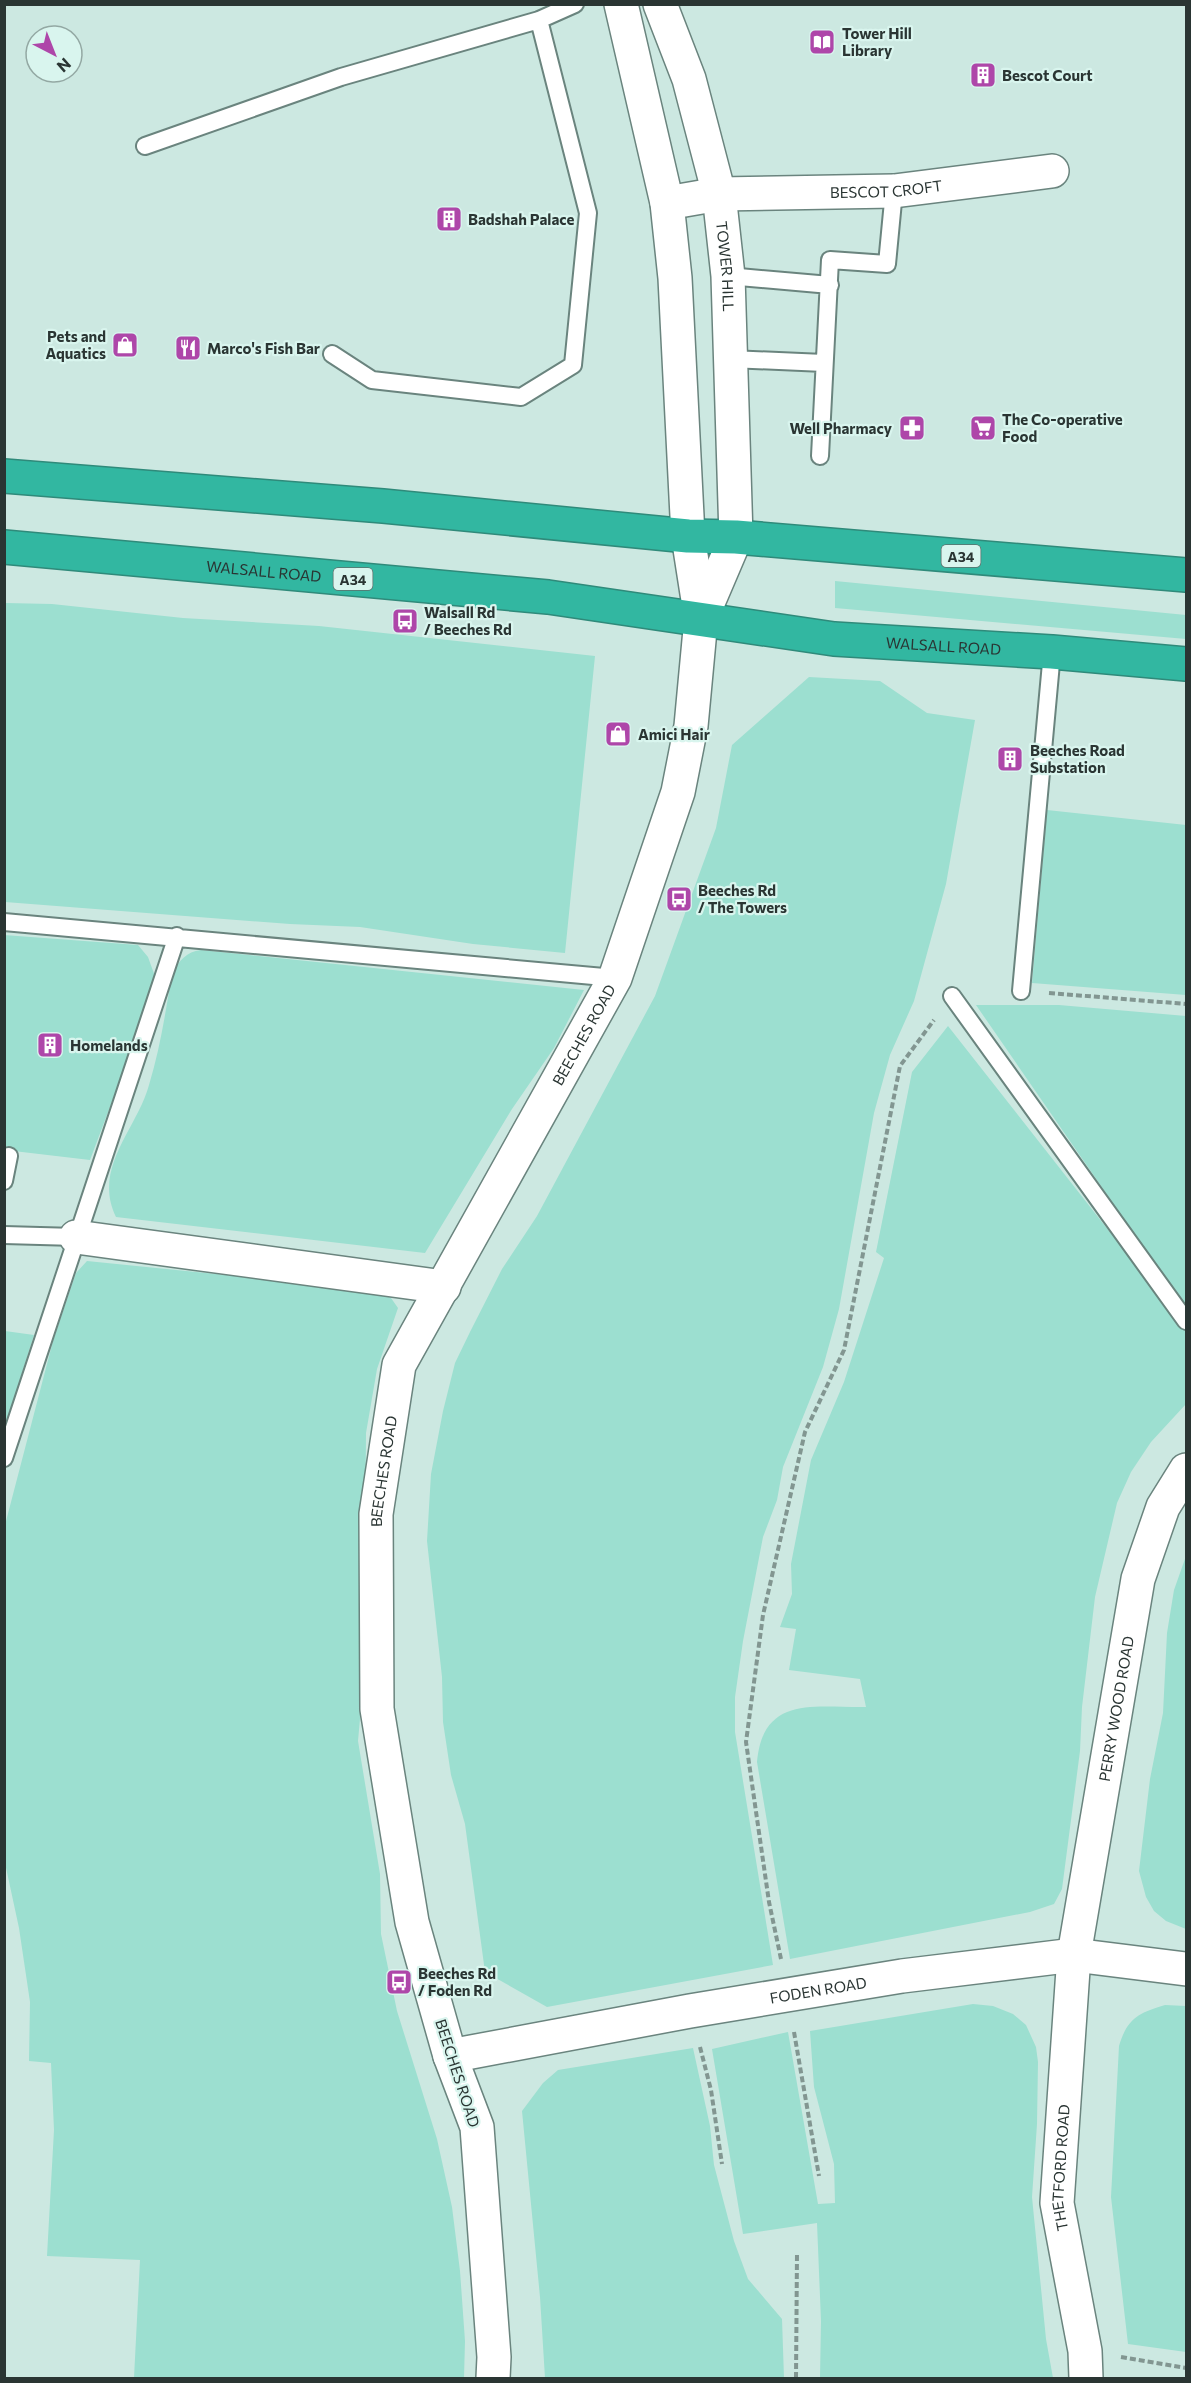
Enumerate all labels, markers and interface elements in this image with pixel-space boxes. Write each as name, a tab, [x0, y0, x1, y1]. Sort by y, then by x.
north arrow	[24, 24, 84, 84]
place label: Tower Hill Library	[842, 24, 912, 59]
library icon: Tower Hill Library	[807, 27, 837, 57]
text: N	[54, 54, 75, 77]
building icon: Bescot Court	[968, 60, 998, 90]
place label: Bescot Court	[1002, 66, 1093, 84]
street label: BESCOT CROFT	[830, 176, 944, 201]
building icon: Badshah Palace	[434, 204, 464, 234]
place label: Badshah Palace	[468, 210, 575, 228]
street label: TOWER HILL	[713, 220, 738, 312]
place label: Pets and Aquatics	[46, 327, 106, 362]
shop icon: Pets and Aquatics	[110, 330, 140, 360]
restaurant icon: Marco's Fish Bar	[173, 333, 203, 363]
place label: Marco's Fish Bar	[207, 339, 320, 357]
place label: The Co-operative Food	[1002, 410, 1123, 445]
pharmacy icon: Well Pharmacy	[897, 413, 927, 443]
supermarket icon: The Co-operative Food	[968, 413, 998, 443]
place label: Well Pharmacy	[789, 419, 893, 437]
road number: A34	[942, 545, 980, 567]
street label: WALSALL ROAD	[206, 557, 322, 585]
road number: A34	[334, 568, 372, 590]
place label: Walsall Rd / Beeches Rd	[424, 603, 512, 638]
bus stop icon: Walsall Rd / Beeches Rd	[390, 606, 420, 636]
street label: WALSALL ROAD	[885, 633, 1002, 658]
shop icon: Amici Hair	[603, 719, 633, 749]
place label: Amici Hair	[638, 725, 710, 743]
place label: Beeches Road Substation	[1030, 741, 1125, 776]
building icon: Beeches Road Substation	[995, 744, 1025, 774]
place label: Beeches Rd / The Towers	[698, 881, 787, 916]
bus stop icon: Beeches Rd / The Towers	[664, 884, 694, 914]
street label: BEECHES ROAD	[548, 981, 619, 1088]
building icon: Homelands	[35, 1030, 65, 1060]
place label: Homelands	[70, 1036, 148, 1054]
street label: BEECHES ROAD	[367, 1414, 400, 1527]
street label: PERRY WOOD ROAD	[1095, 1635, 1137, 1783]
place label: Beeches Rd / Foden Rd	[418, 1964, 496, 1999]
bus stop icon: Beeches Rd / Foden Rd	[384, 1967, 414, 1997]
street label: FODEN ROAD	[768, 1973, 868, 2007]
street label: BEECHES ROAD	[432, 2017, 484, 2129]
street label: THETFORD ROAD	[1048, 2104, 1073, 2232]

